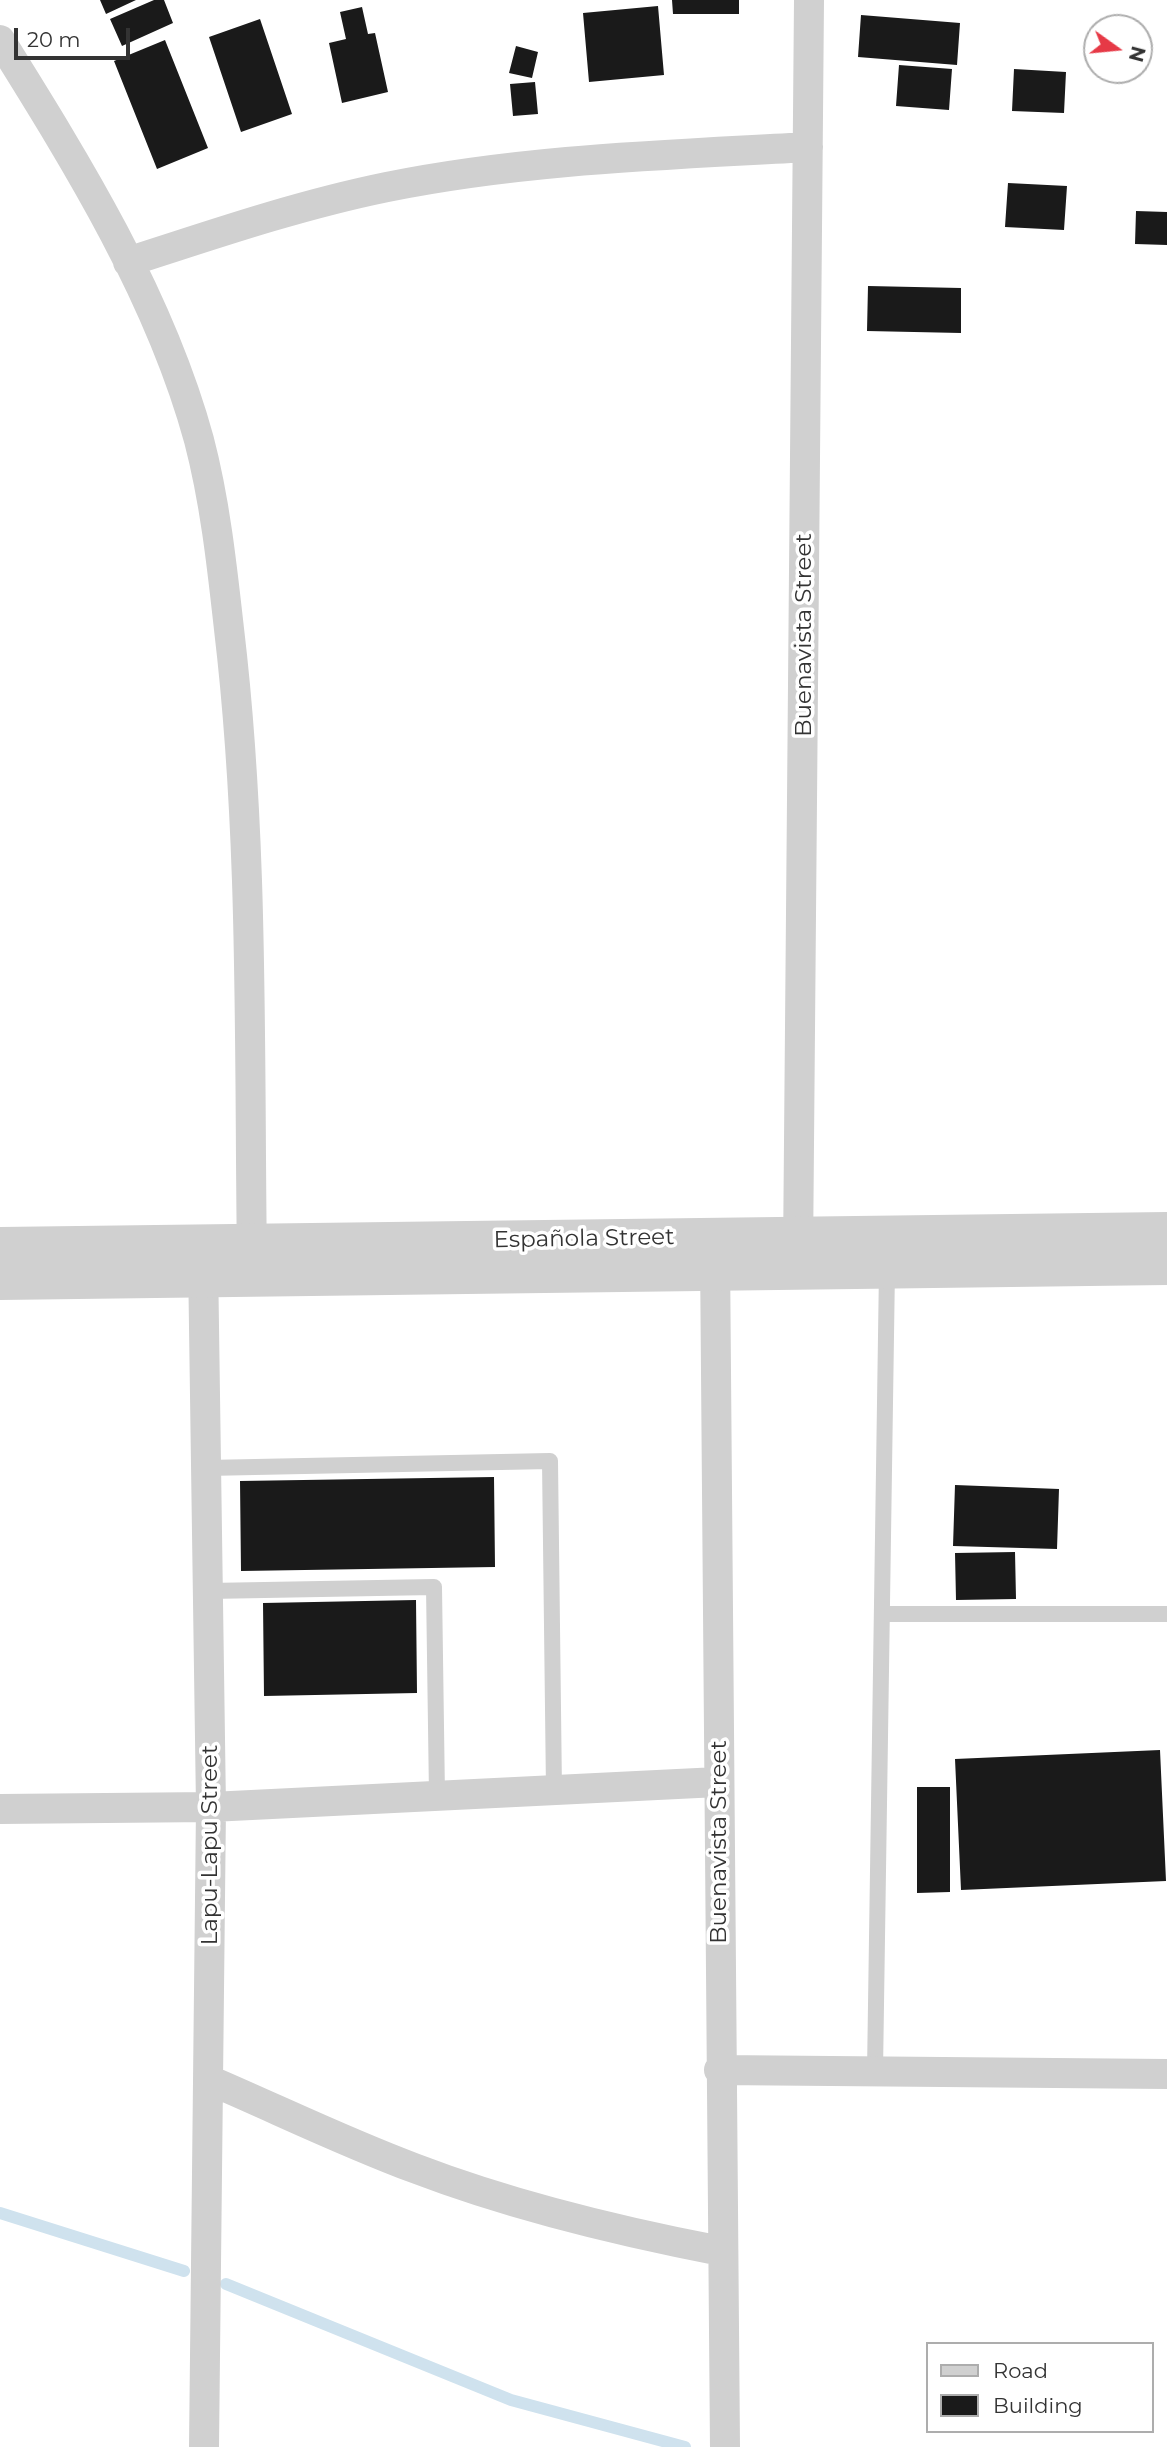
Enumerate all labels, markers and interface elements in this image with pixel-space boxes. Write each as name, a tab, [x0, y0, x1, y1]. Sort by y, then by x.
scale bar	[18, 14, 133, 58]
north arrow	[1083, 14, 1153, 84]
text: 20 m	[27, 27, 81, 52]
text: N	[1124, 44, 1150, 64]
street label: Buenavista Street	[790, 533, 818, 737]
street label: Española Street	[493, 1224, 675, 1254]
street label: Buenavista Street	[705, 1740, 733, 1944]
street label: Lapu-Lapu Street	[196, 1745, 224, 1945]
legend	[926, 2342, 1153, 2433]
text: Road	[993, 2358, 1048, 2383]
text: Building	[993, 2393, 1083, 2418]

